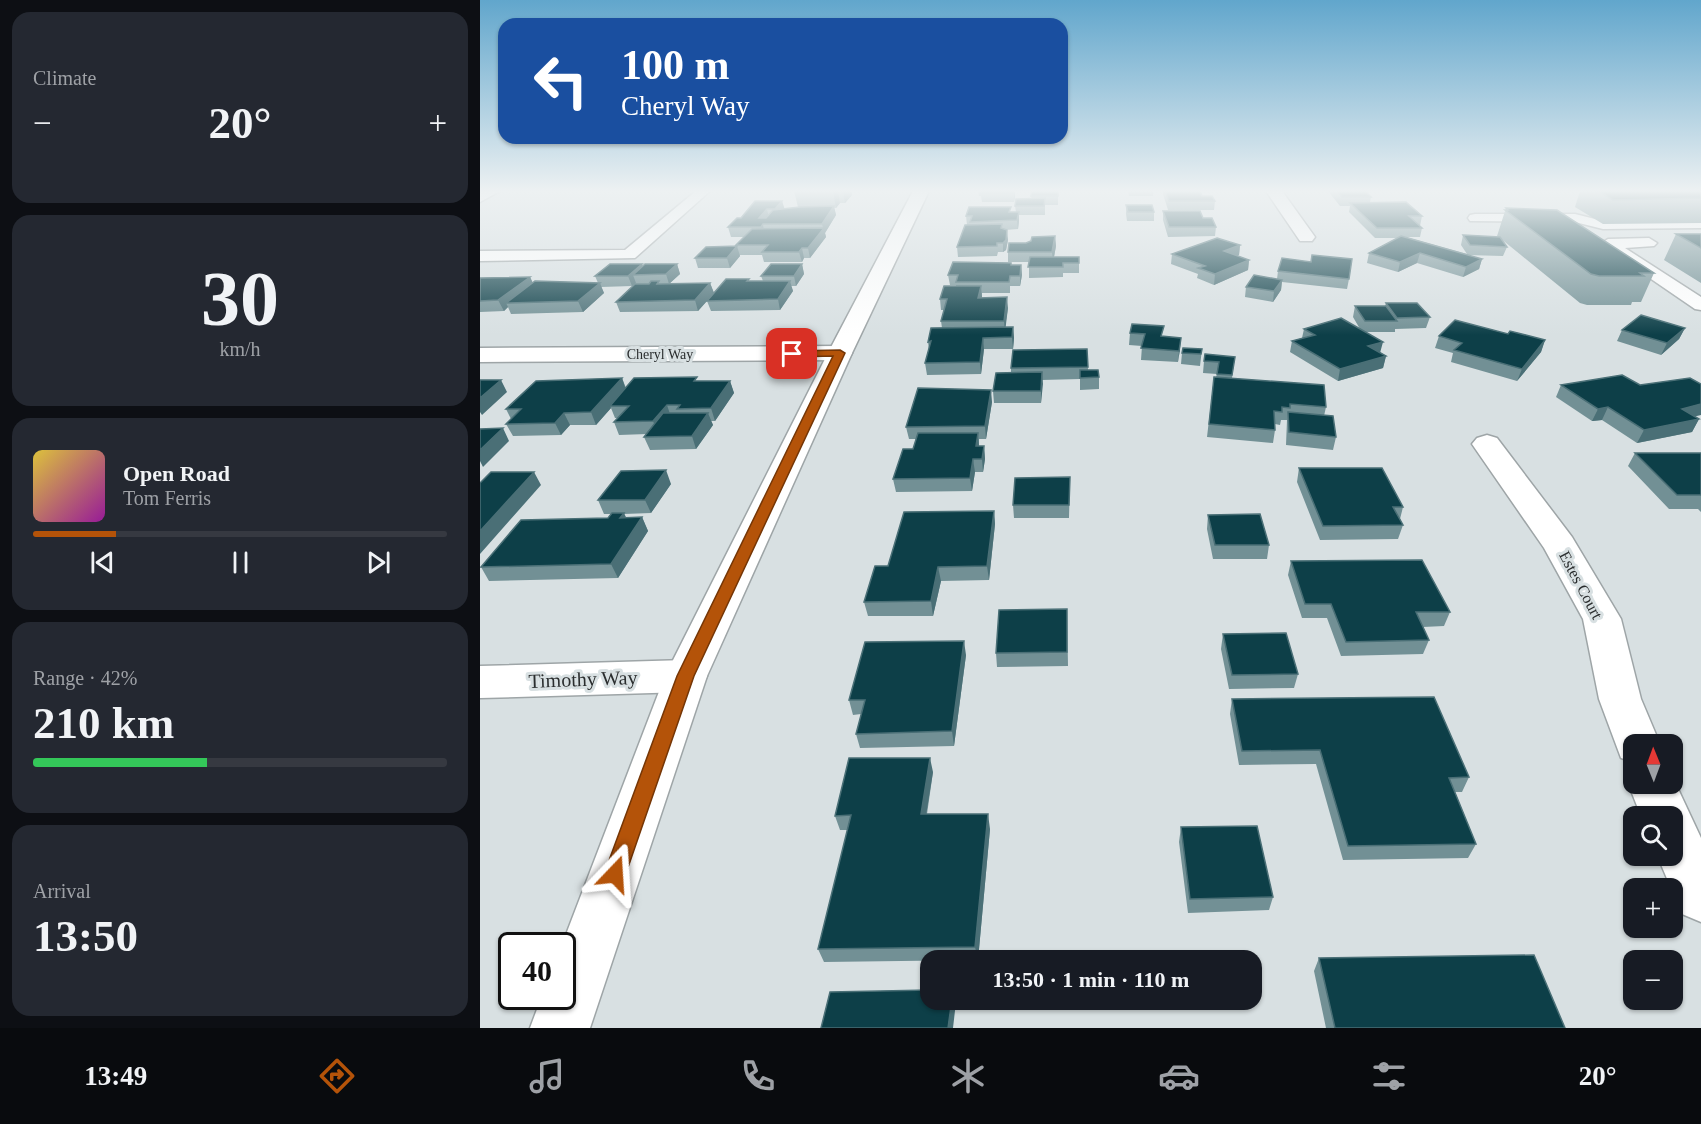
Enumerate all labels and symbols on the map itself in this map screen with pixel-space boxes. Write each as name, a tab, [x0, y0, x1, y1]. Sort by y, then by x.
pin	[766, 328, 817, 379]
street label: Cheryl Way	[627, 347, 693, 362]
street label: Estes Court	[1556, 548, 1606, 622]
street label: Timothy Way	[528, 666, 638, 693]
north arrow	[1623, 734, 1683, 794]
position arrow	[583, 842, 647, 906]
speed limit sign: 40	[498, 932, 576, 1010]

